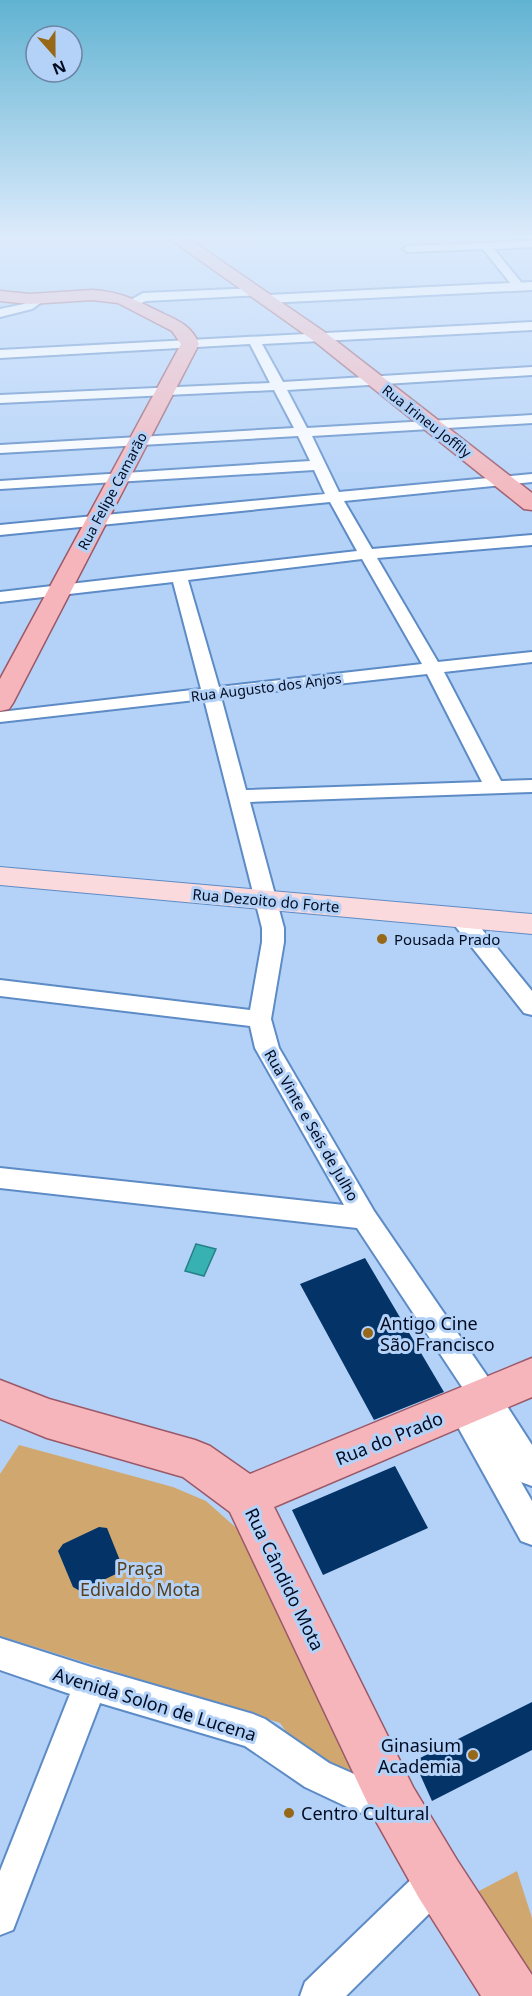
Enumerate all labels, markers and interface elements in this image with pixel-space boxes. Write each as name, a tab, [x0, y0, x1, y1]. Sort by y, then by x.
north arrow	[24, 24, 84, 84]
text: N	[49, 55, 69, 81]
street label: Rua Irineu Joffily	[379, 380, 476, 462]
street label: Rua Felipe Camarão	[73, 429, 151, 553]
street label: Rua Augusto dos Anjos	[190, 668, 343, 706]
street label: Rua Dezoito do Forte	[192, 884, 340, 916]
place label: Pousada Prado	[394, 929, 500, 949]
marker: Pousada Prado	[375, 932, 389, 946]
street label: Rua Vinte e Seis de Julho	[260, 1046, 364, 1204]
place label: Antigo Cine São Francisco	[380, 1311, 495, 1356]
marker: Antigo Cine São Francisco	[361, 1326, 375, 1340]
street label: Rua do Prado	[332, 1406, 446, 1470]
street label: Rua Cândido Mota	[240, 1504, 330, 1654]
park label: Praça Edivaldo Mota	[80, 1556, 200, 1601]
street label: Avenida Solon de Lucena	[51, 1662, 259, 1746]
place label: Ginasium Academia	[378, 1733, 461, 1778]
marker: Ginasium Academia	[466, 1748, 480, 1762]
place label: Centro Cultural	[301, 1801, 429, 1825]
marker: Centro Cultural	[282, 1806, 296, 1820]

